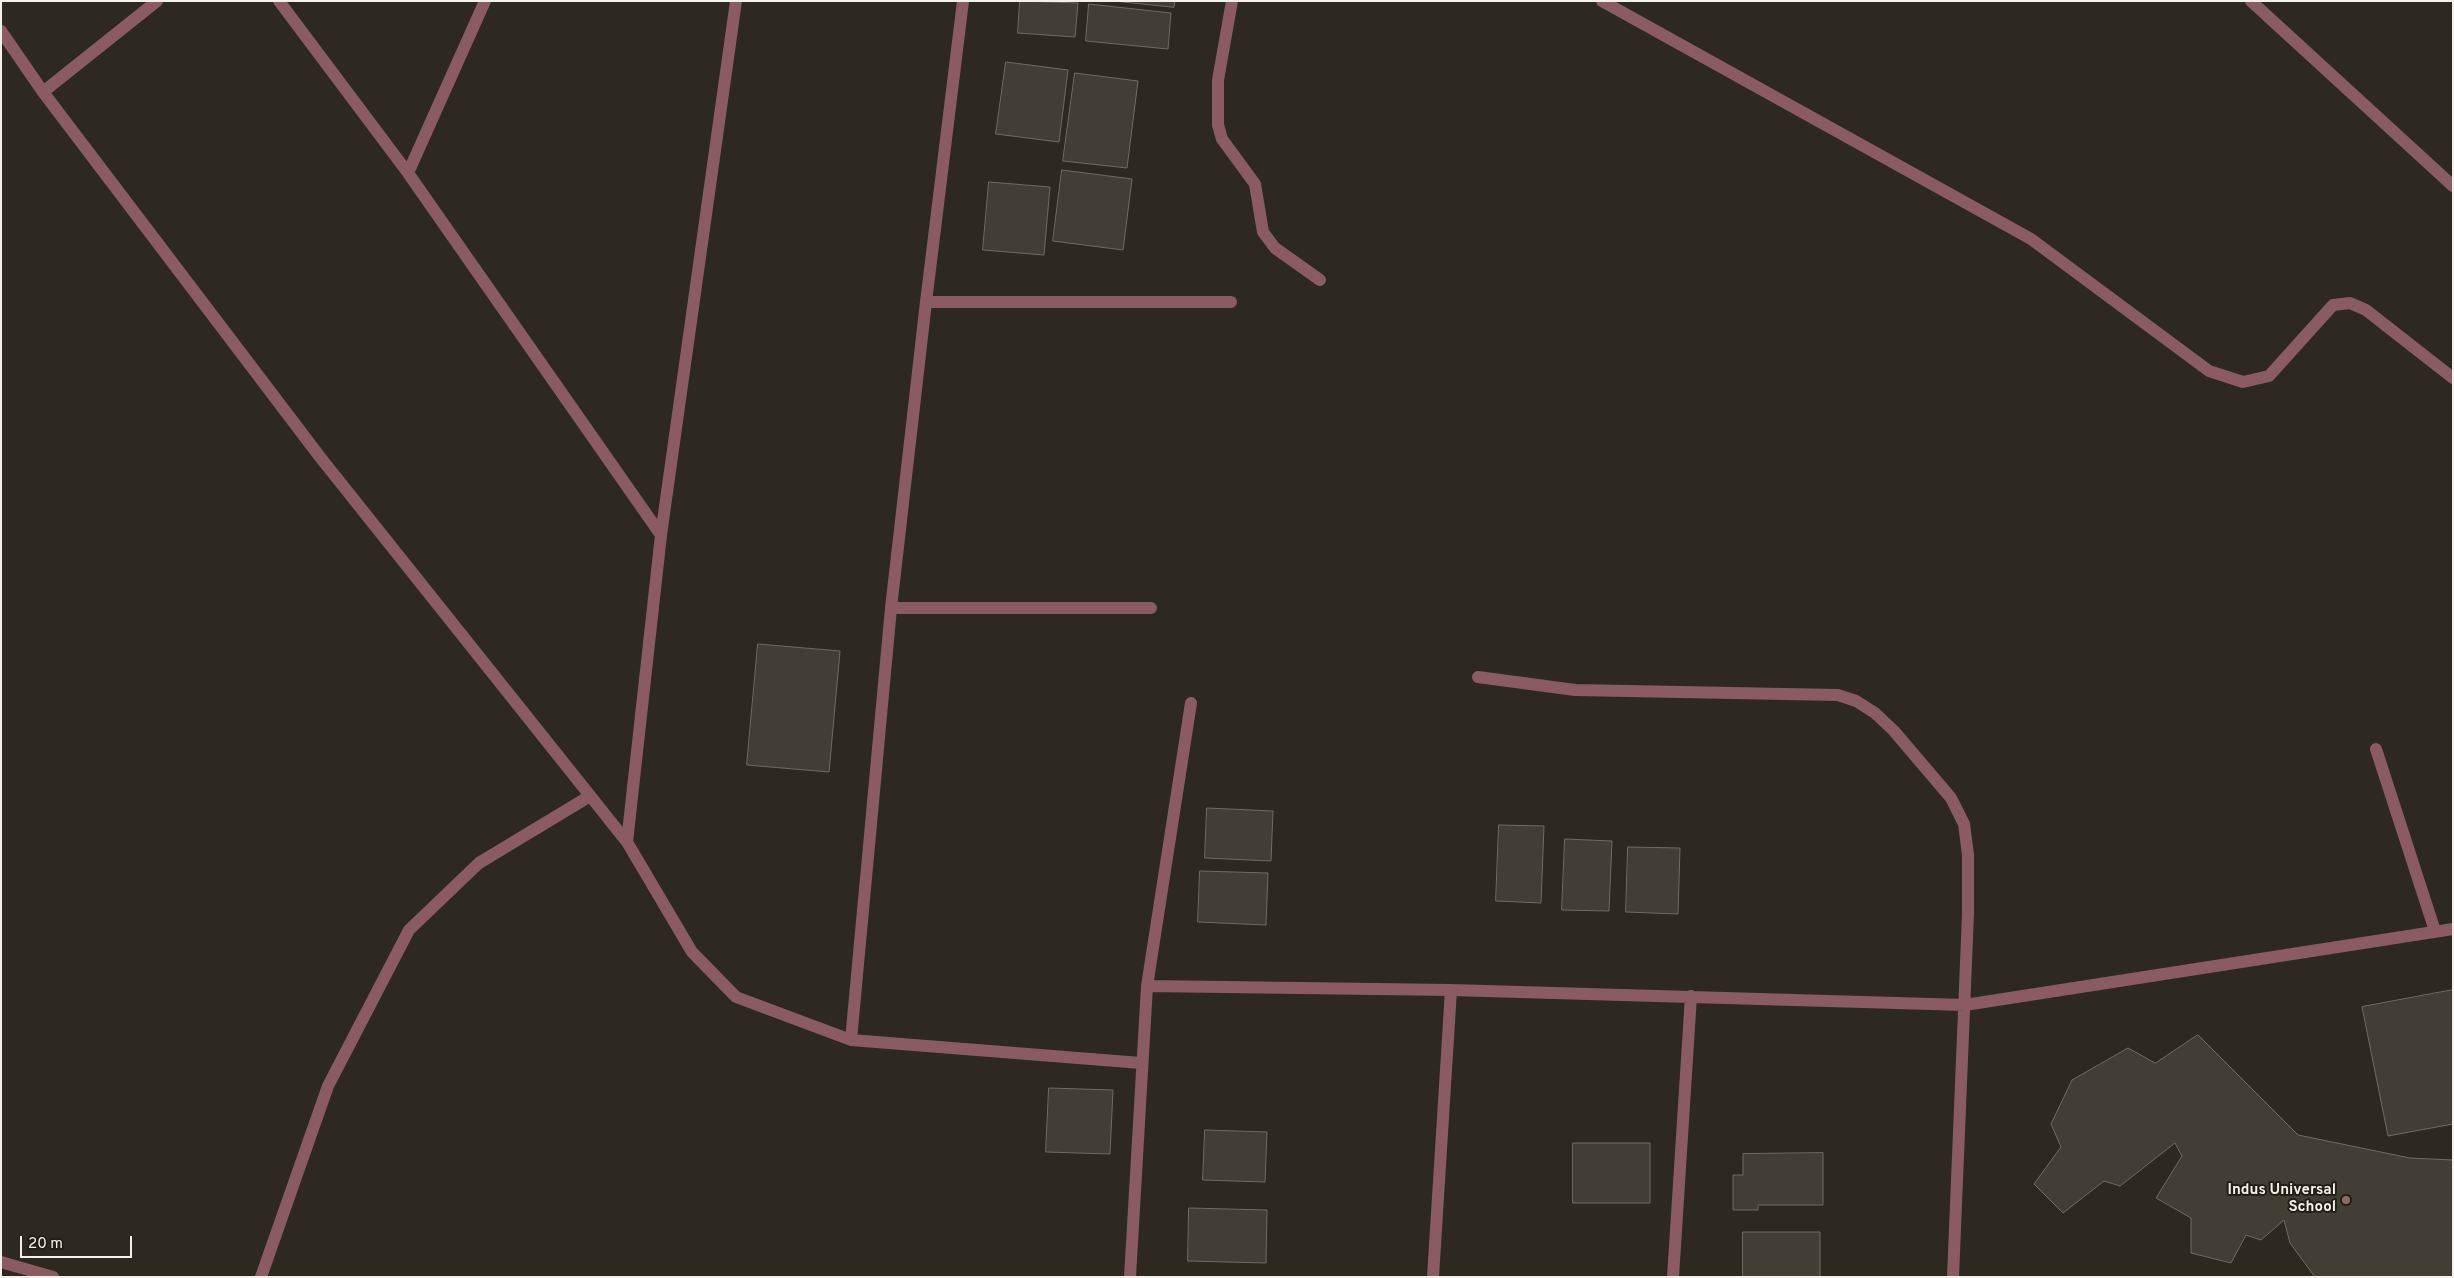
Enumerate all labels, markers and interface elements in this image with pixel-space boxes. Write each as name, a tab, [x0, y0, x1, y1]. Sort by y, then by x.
place label: Indus Universal School	[2228, 1182, 2336, 1217]
marker: Indus Universal School	[2340, 1194, 2352, 1206]
scale bar	[22, 1226, 135, 1258]
text: 20 m	[28, 1235, 63, 1254]

